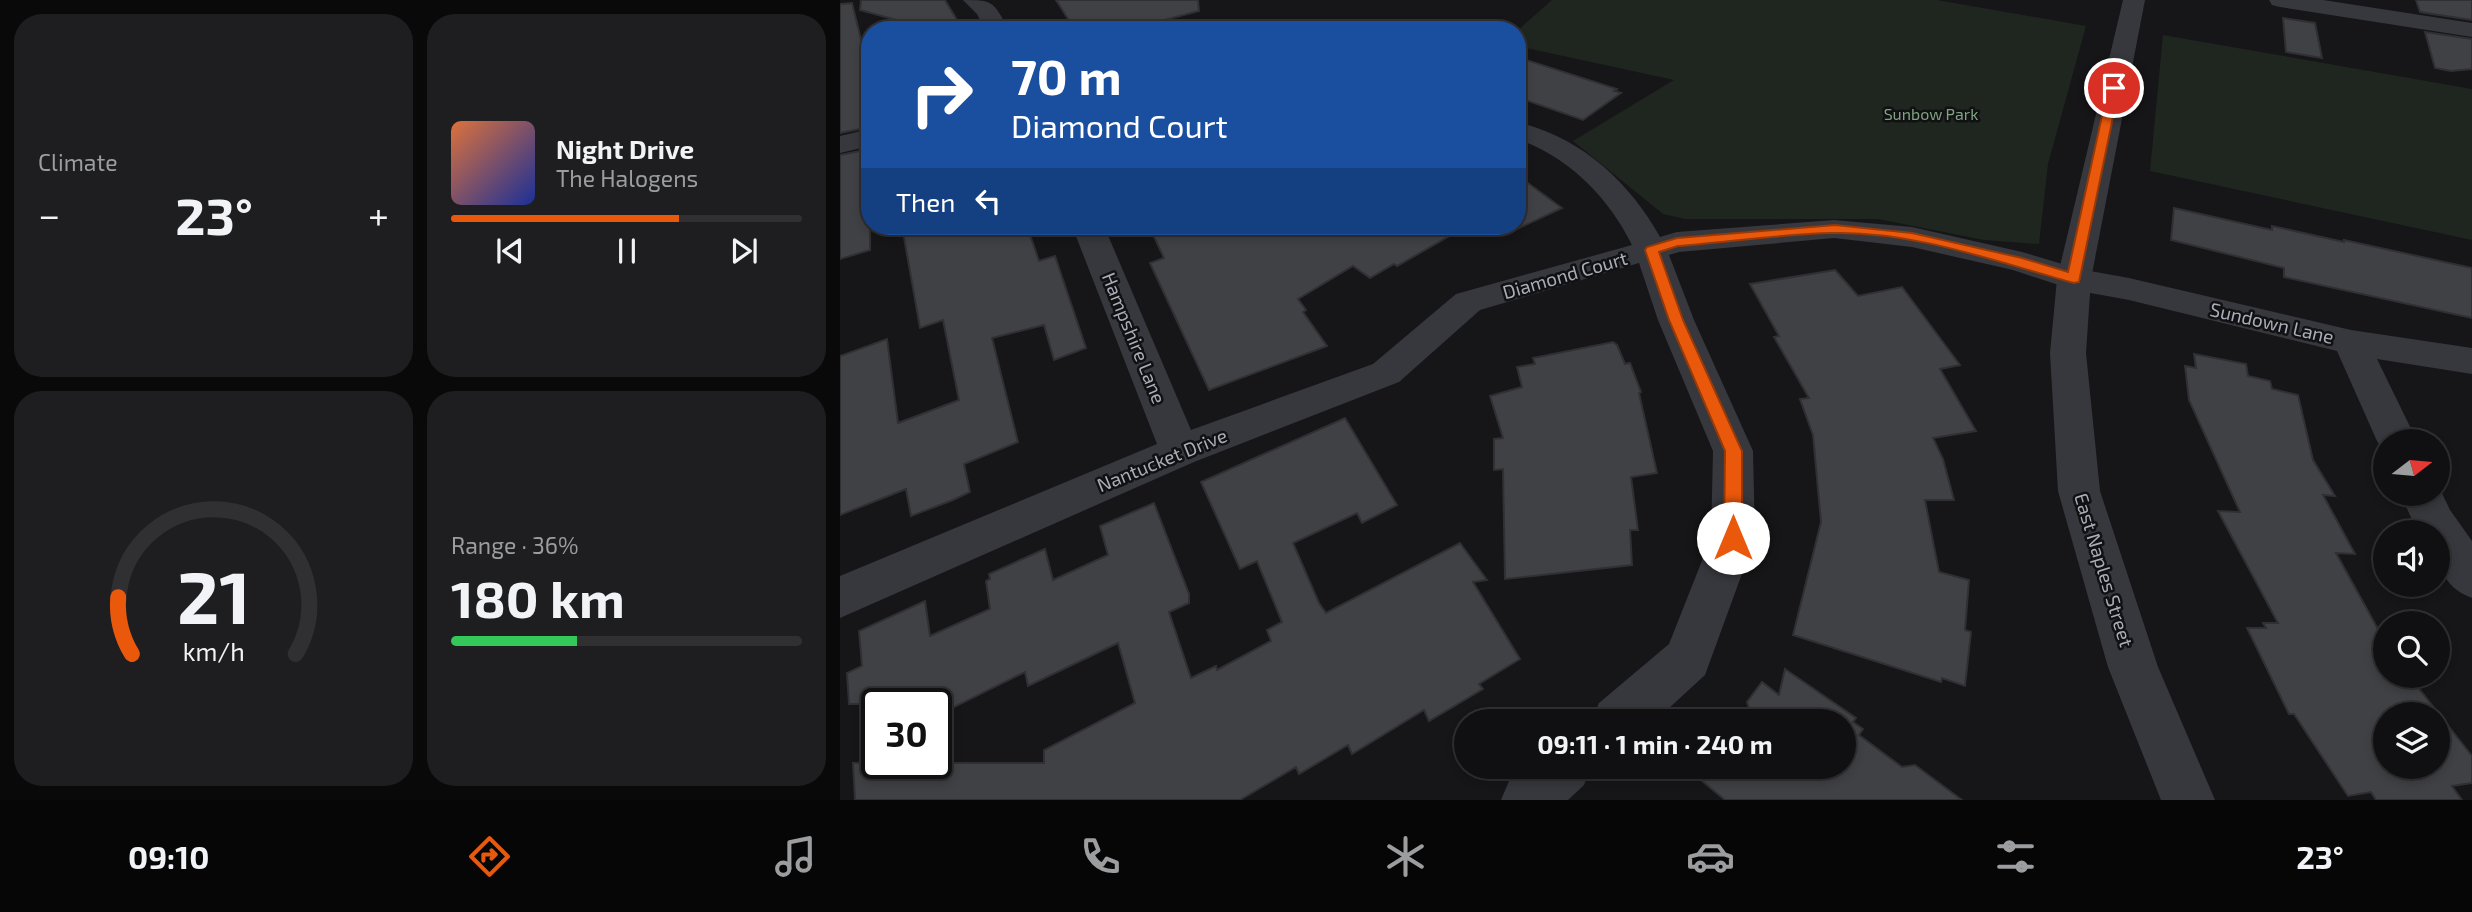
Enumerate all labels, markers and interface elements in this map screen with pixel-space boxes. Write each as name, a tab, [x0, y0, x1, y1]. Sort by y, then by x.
text: 70 m	[1011, 46, 1122, 105]
icon: right	[896, 49, 987, 140]
pin	[2084, 58, 2144, 118]
icon: arrive	[2095, 69, 2133, 107]
park label: Sunbow Park	[1884, 104, 1978, 123]
text: Diamond Court	[1011, 106, 1228, 144]
text: Night Drive	[556, 133, 694, 164]
text: Climate	[38, 148, 118, 176]
text: The Halogens	[556, 164, 698, 192]
icon: left	[969, 182, 1007, 220]
text: 23°	[175, 183, 253, 245]
text: Then	[896, 186, 955, 217]
text: −	[38, 191, 60, 237]
text: +	[368, 191, 389, 237]
icon: previous	[491, 232, 529, 270]
icon: pause	[608, 232, 646, 270]
icon: next	[725, 232, 763, 270]
street label: Diamond Court	[1500, 246, 1630, 303]
street label: Hampshire Lane	[1098, 269, 1171, 407]
street label: Sundown Lane	[2208, 297, 2336, 348]
street label: Nantucket Drive	[1093, 423, 1230, 496]
north arrow	[2373, 429, 2450, 506]
map controls	[2373, 429, 2450, 779]
street label: East Naples Street	[2070, 490, 2139, 650]
position arrow	[1696, 501, 1770, 575]
button: sound	[2373, 520, 2450, 597]
text: Range · 36%	[451, 531, 579, 559]
text: 21	[177, 552, 250, 640]
text: 180 km	[451, 566, 625, 628]
button: search	[2373, 611, 2450, 688]
text: km/h	[182, 636, 245, 666]
speed limit sign: 30	[861, 688, 952, 779]
button: layers	[2373, 702, 2450, 779]
text: 09:11 · 1 min · 240 m	[1537, 728, 1773, 759]
icon: directions	[465, 832, 514, 881]
icon: music	[771, 832, 820, 881]
icon: phone	[1076, 832, 1125, 881]
icon: climate	[1381, 832, 1430, 881]
icon: car	[1686, 832, 1735, 881]
icon: filters	[1991, 832, 2040, 881]
text: 09:10	[128, 837, 209, 875]
text: 23°	[2296, 837, 2344, 875]

